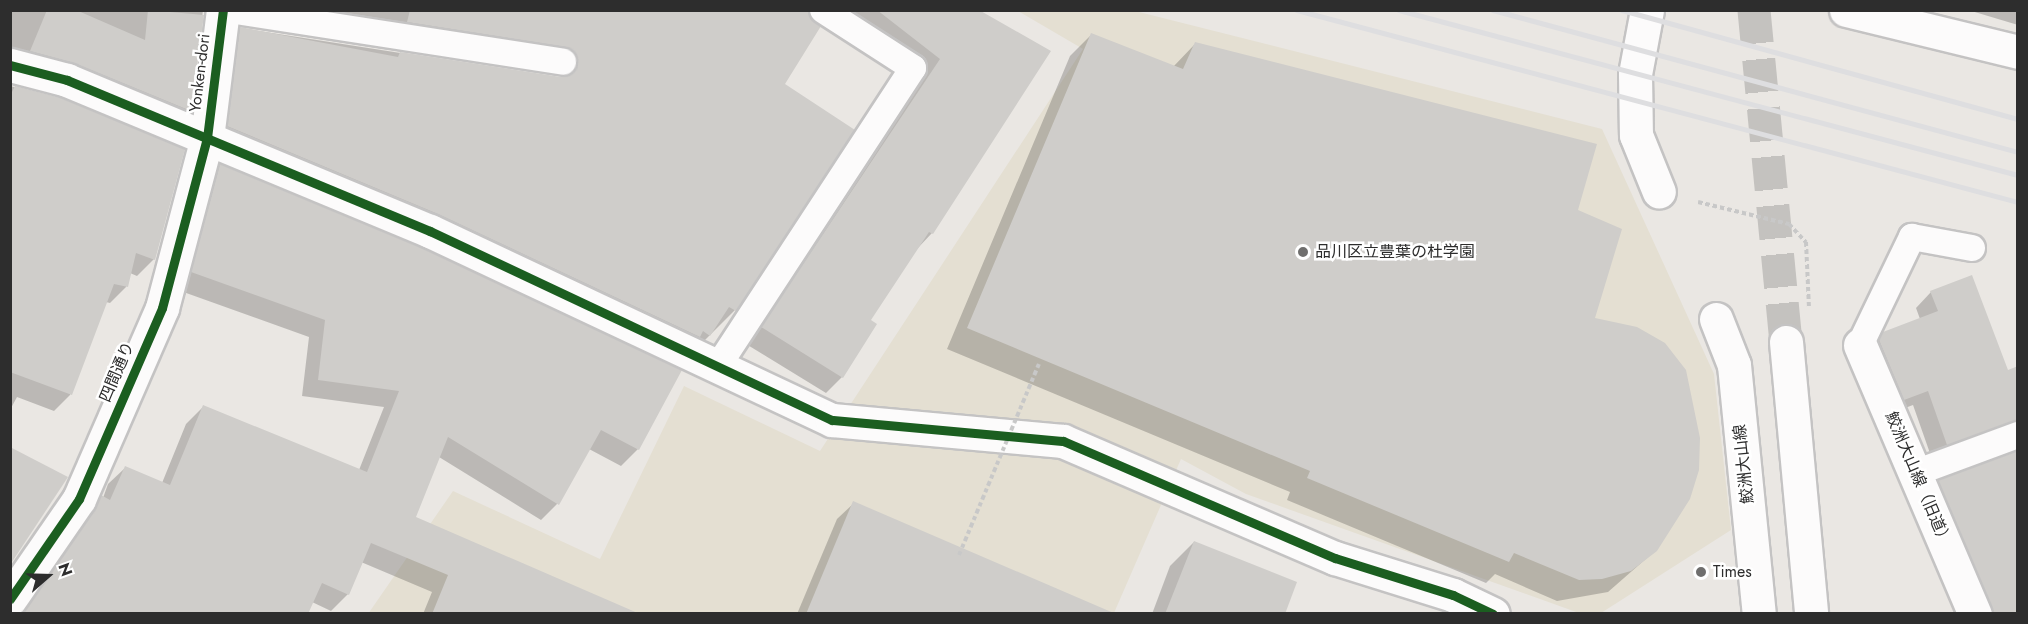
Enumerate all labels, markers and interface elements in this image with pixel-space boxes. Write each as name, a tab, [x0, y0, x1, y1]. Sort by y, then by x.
street label: Yonken-dori	[186, 33, 214, 113]
place label: 品川区立豊葉の杜学園	[1315, 242, 1475, 262]
marker: 品川区立豊葉の杜学園	[1296, 245, 1310, 259]
street label: 四間通り	[96, 339, 138, 405]
street label: 鮫洲大山線（旧道）	[1881, 409, 1955, 549]
street label: 鮫洲大山線	[1730, 423, 1758, 505]
north arrow	[18, 546, 78, 606]
text: N	[52, 560, 78, 580]
place label: Times	[1713, 562, 1752, 582]
marker: Times	[1694, 565, 1708, 579]

